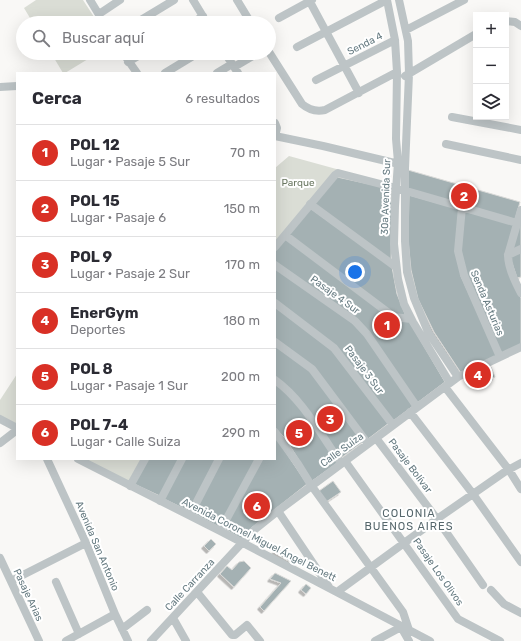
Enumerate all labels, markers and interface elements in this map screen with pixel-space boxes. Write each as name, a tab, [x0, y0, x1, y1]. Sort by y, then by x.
map controls	[473, 12, 509, 120]
button: +	[473, 12, 509, 48]
search box	[16, 16, 276, 60]
icon: search	[30, 27, 52, 49]
text: Buscar aquí	[62, 29, 144, 47]
street label: Senda 4	[345, 30, 385, 58]
button: −	[473, 48, 509, 84]
button: layers	[473, 84, 509, 120]
text: Cerca	[32, 88, 82, 108]
text: 6 resultados	[185, 91, 260, 106]
text: POL 12	[70, 136, 120, 154]
text: 1	[42, 145, 48, 160]
text: 70 m	[230, 145, 260, 160]
text: Lugar · Pasaje 5 Sur	[70, 154, 190, 169]
street label: 30a Avenida Sur	[379, 159, 393, 235]
park label: Parque	[281, 177, 315, 189]
pin: 2	[451, 181, 477, 211]
text: POL 15	[70, 192, 120, 210]
text: 2	[41, 201, 49, 216]
text: 150 m	[224, 201, 260, 216]
text: Lugar · Pasaje 6	[70, 210, 166, 225]
text: POL 9	[70, 248, 112, 266]
text: 3	[41, 257, 49, 272]
text: 170 m	[225, 257, 260, 272]
your location	[345, 262, 365, 282]
text: Lugar · Pasaje 2 Sur	[70, 266, 190, 281]
street label: Senda Asturias	[468, 268, 506, 338]
street label: Pasaje 4 Sur	[308, 273, 362, 317]
text: EnerGym	[70, 304, 138, 322]
pin: 1	[374, 310, 400, 340]
text: 4	[41, 313, 49, 328]
text: 180 m	[223, 313, 260, 328]
text: Deportes	[70, 322, 125, 337]
street label: Pasaje 3 Sur	[342, 343, 386, 397]
text: POL 8	[70, 360, 113, 378]
pin: 4	[465, 360, 491, 390]
text: 5	[41, 369, 49, 384]
text: 200 m	[221, 369, 260, 384]
text: Lugar · Pasaje 1 Sur	[70, 378, 188, 393]
pin: 3	[317, 404, 343, 434]
text: POL 7-4	[70, 416, 128, 434]
pin: 5	[286, 418, 312, 448]
text: 6	[41, 425, 49, 440]
text: 290 m	[222, 425, 260, 440]
street label: Calle Suiza	[318, 430, 366, 470]
text: Lugar · Calle Suiza	[70, 434, 181, 449]
street label: Pasaje Bolívar	[386, 436, 434, 496]
pin: 6	[244, 491, 270, 521]
street label: Avenida Coronel Miguel Ángel Benett	[180, 496, 338, 584]
street label: Avenida San Antonio	[73, 499, 121, 593]
district label: COLONIA BUENOS AIRES	[364, 507, 454, 533]
street label: Pasaje Los Olivos	[410, 536, 466, 608]
street label: Calle Carranza	[163, 556, 217, 614]
street label: Pasaje Arias	[11, 567, 45, 623]

